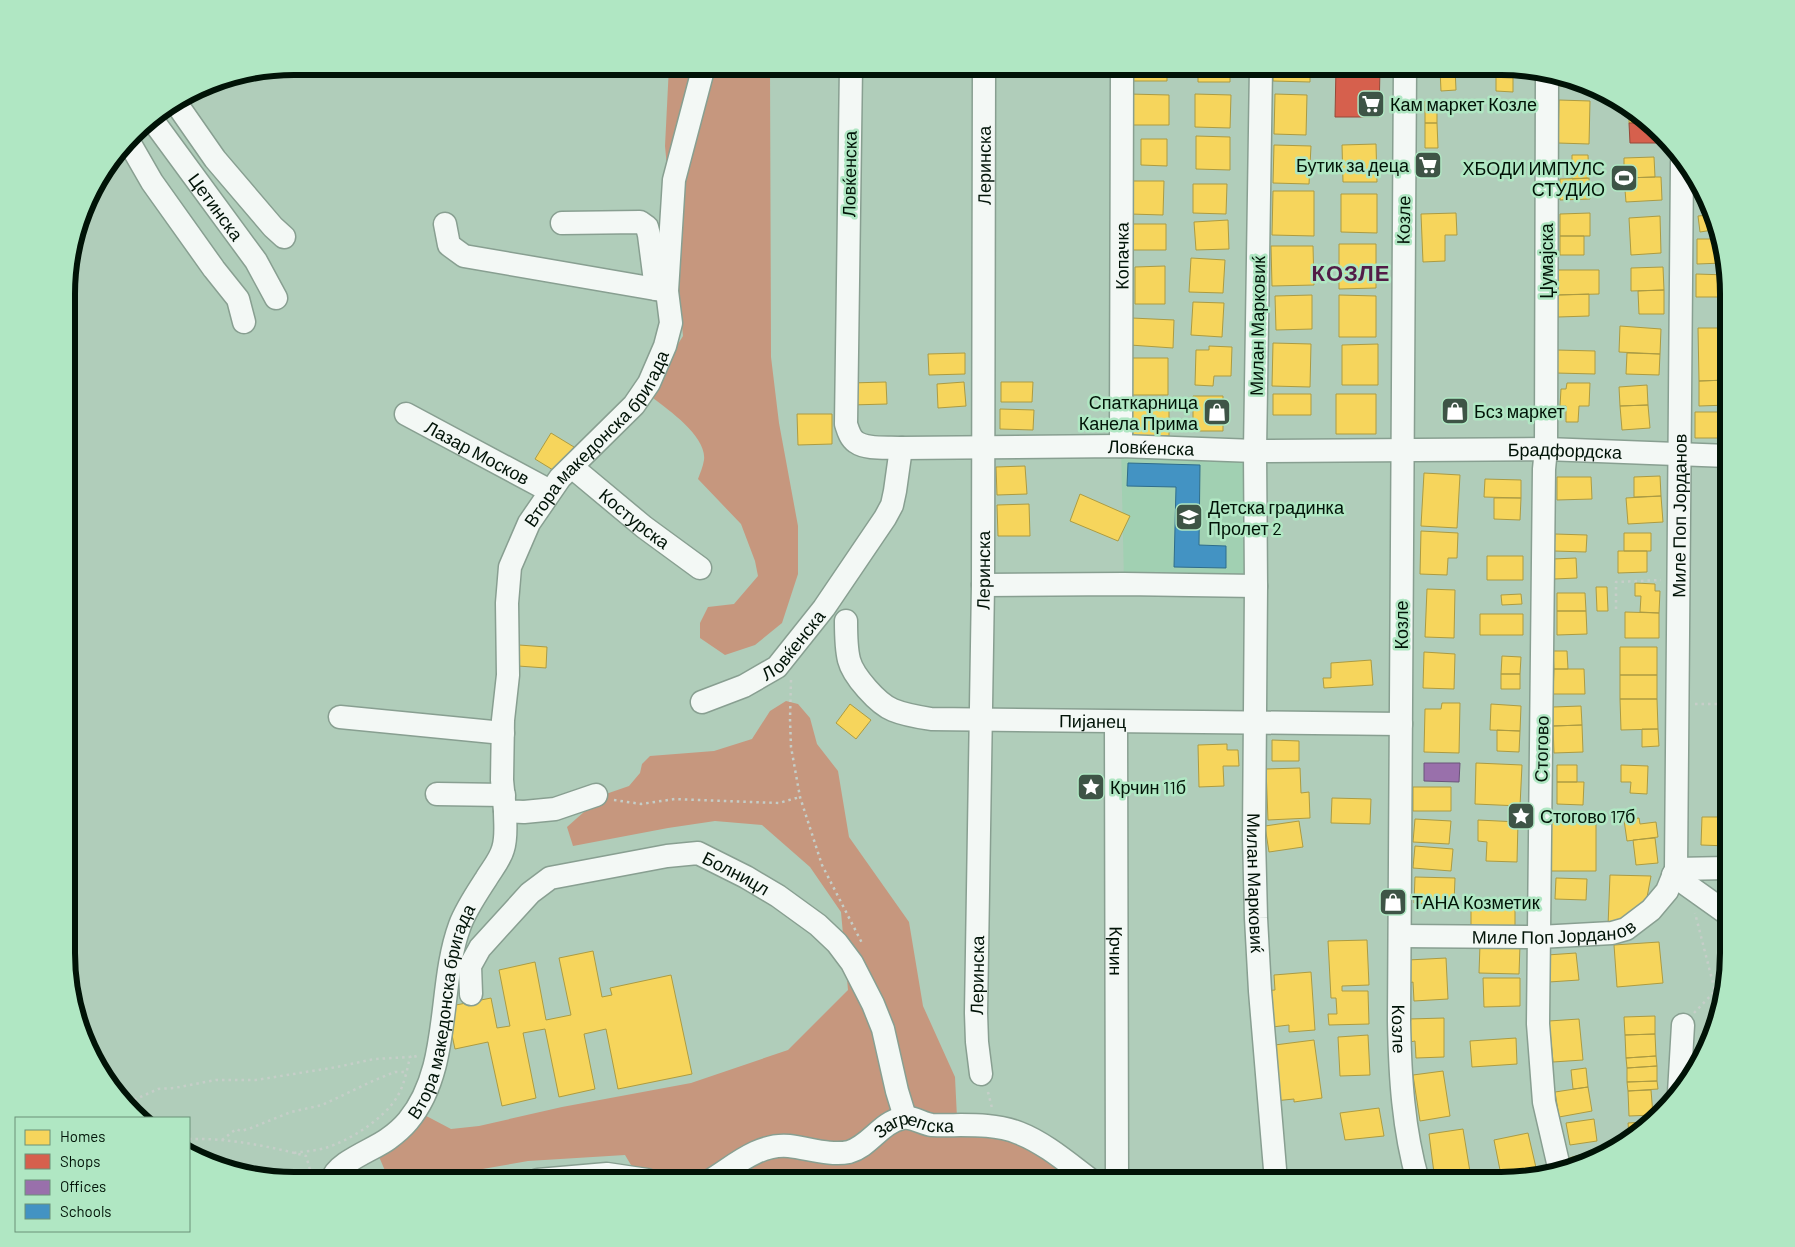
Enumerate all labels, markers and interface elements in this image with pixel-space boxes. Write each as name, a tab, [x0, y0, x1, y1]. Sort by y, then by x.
supermarket icon: Кам маркет Козле	[1356, 89, 1386, 119]
place label: Кам маркет Козле	[1390, 93, 1537, 115]
street label: Леринска	[973, 125, 995, 205]
street label: Ловќенска	[837, 130, 861, 217]
supermarket icon: Бутик за деца	[1413, 150, 1443, 180]
place label: Бутик за деца	[1296, 154, 1410, 176]
place label: ХБОДИ ИМПУЛС СТУДИО	[1463, 157, 1605, 200]
sports icon: ХБОДИ ИМПУЛС СТУДИО	[1609, 163, 1639, 193]
street label: Цетинска	[184, 169, 249, 246]
street label: Козле	[1392, 195, 1414, 245]
street label: Копачка	[1110, 221, 1133, 290]
street label: Џумајска	[1535, 222, 1557, 299]
street label: Милан Марковиќ	[1245, 256, 1269, 396]
district label: КОЗЛЕ	[1312, 259, 1390, 285]
street label: Втора македонска бригада	[519, 346, 673, 531]
place label: Спаткарница Канела Прима	[1079, 391, 1199, 434]
shop icon: Бсз маркет	[1440, 396, 1470, 426]
shop icon: Спаткарница Канела Прима	[1202, 397, 1232, 427]
place label: Бсз маркет	[1474, 400, 1565, 422]
street label: Лазар Москов	[421, 415, 534, 489]
street label: Миле Поп Јорданов	[1667, 434, 1691, 598]
street label: Ловќенска	[1108, 435, 1196, 460]
street label: Брадфордска	[1508, 438, 1624, 463]
street label: Костурска	[595, 483, 675, 554]
place label: Детска градинка Пролет 2	[1208, 496, 1345, 539]
school or university icon: Детска градинка Пролет 2	[1174, 502, 1204, 532]
street label: Леринска	[972, 530, 994, 610]
street label: Козле	[1390, 601, 1412, 649]
street label: Ловќенска	[757, 604, 830, 685]
street label: Пијанец	[1059, 709, 1126, 732]
street label: Стогово	[1529, 716, 1553, 782]
place icon: Крчин 11б	[1076, 772, 1106, 802]
place label: Крчин 11б	[1110, 776, 1186, 798]
place icon: Стогово 17б	[1506, 801, 1536, 831]
place label: Стогово 17б	[1540, 805, 1635, 827]
street label: Милан Марковиќ	[1243, 813, 1269, 954]
street label: Болницл	[699, 846, 774, 900]
shop icon: ТАНА Козметик	[1378, 887, 1408, 917]
place label: ТАНА Козметик	[1412, 891, 1540, 913]
street label: Втора македонска бригада	[402, 899, 480, 1123]
street label: Миле Поп Јорданов	[1472, 915, 1640, 948]
street label: Крчин	[1105, 926, 1128, 976]
street label: Леринска	[965, 935, 988, 1015]
street label: Козле	[1388, 1004, 1411, 1054]
street label: Загрепска	[868, 1106, 955, 1143]
legend	[15, 1117, 190, 1232]
text: Homes	[60, 1127, 105, 1145]
text: Shops	[60, 1152, 100, 1170]
text: Offices	[60, 1177, 106, 1195]
text: Schools	[60, 1202, 112, 1220]

